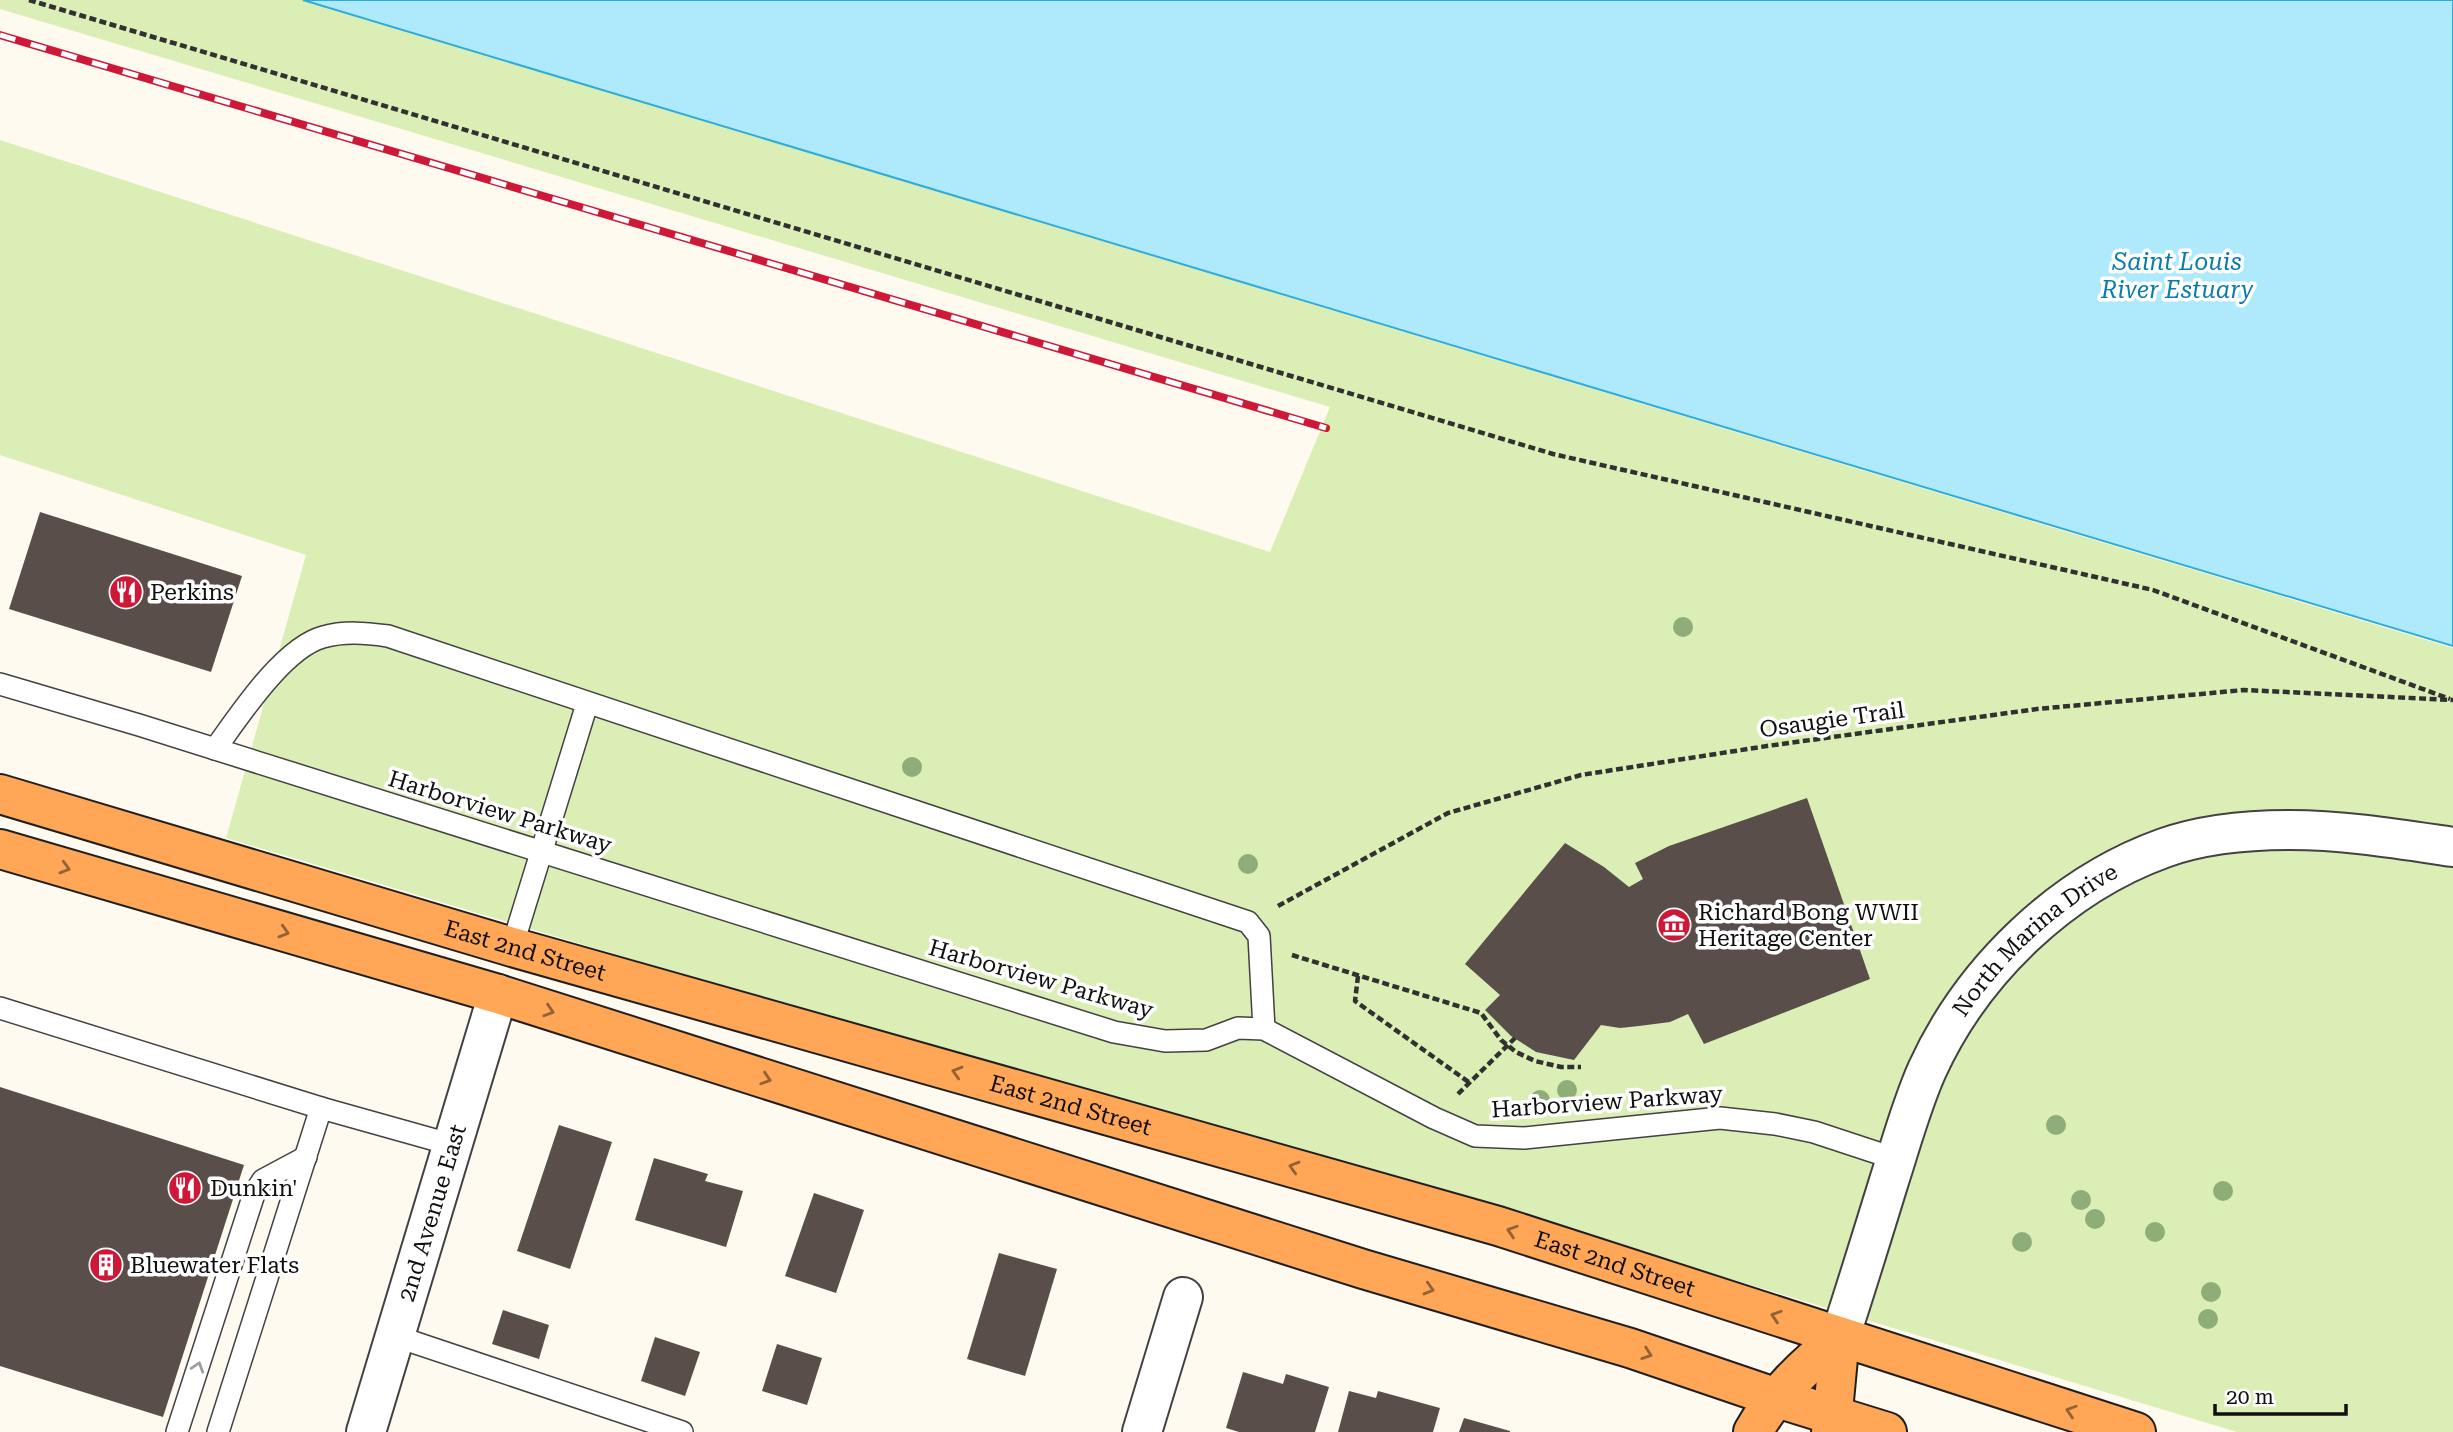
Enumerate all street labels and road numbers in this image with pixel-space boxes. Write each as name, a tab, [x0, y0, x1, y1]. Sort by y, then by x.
street label: Osaugie Trail	[1758, 696, 1906, 744]
street label: Harborview Parkway	[385, 765, 615, 859]
street label: North Marina Drive	[1947, 858, 2122, 1021]
street label: East 2nd Street	[441, 914, 610, 987]
street label: Harborview Parkway	[926, 934, 1157, 1024]
street label: East 2nd Street	[987, 1069, 1155, 1141]
street label: Harborview Parkway	[1490, 1080, 1724, 1124]
street label: 2nd Avenue East	[393, 1121, 472, 1304]
street label: East 2nd Street	[1531, 1225, 1699, 1302]

